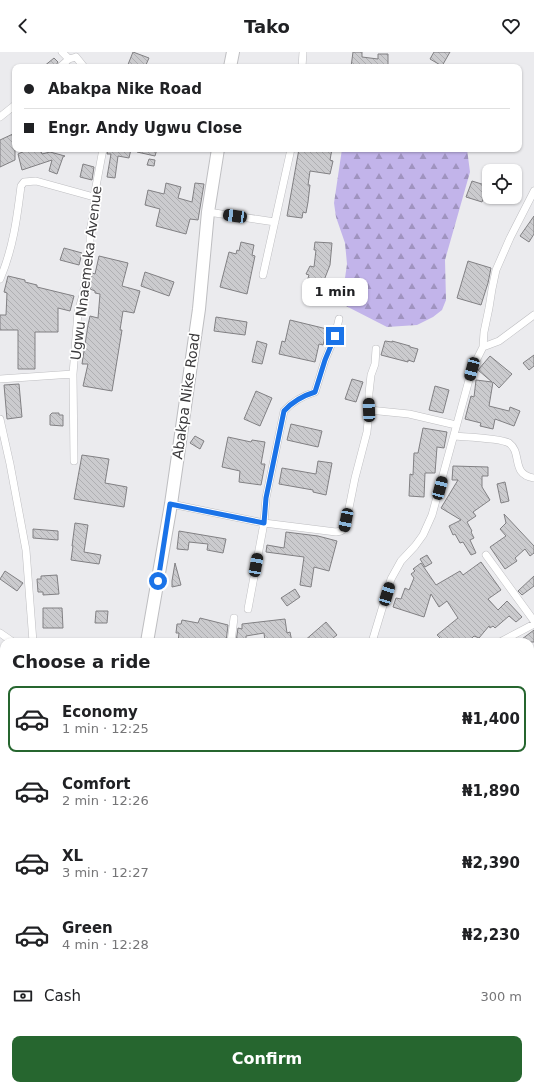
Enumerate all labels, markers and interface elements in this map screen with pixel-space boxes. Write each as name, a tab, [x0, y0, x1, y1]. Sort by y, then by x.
icon: back	[12, 15, 34, 37]
icon: heart	[500, 15, 522, 37]
text: Tako	[244, 16, 290, 37]
text: Abakpa Nike Road	[48, 80, 202, 98]
text: Engr. Andy Ugwu Close	[48, 119, 242, 137]
map controls	[482, 164, 522, 204]
button: locate	[482, 164, 522, 204]
street label: Ugwu Nnaemeka Avenue	[67, 185, 105, 361]
car	[222, 208, 248, 224]
callout: 1 min	[302, 278, 368, 306]
text: 1 min	[315, 284, 355, 299]
route end	[326, 327, 344, 345]
street label: Abakpa Nike Road	[169, 332, 203, 460]
car	[463, 356, 481, 382]
car	[363, 398, 375, 422]
car	[431, 475, 449, 501]
car	[338, 507, 354, 533]
car	[248, 552, 264, 578]
route start	[149, 572, 167, 590]
car	[378, 581, 396, 607]
text: Choose a ride	[12, 651, 151, 672]
icon: car	[14, 701, 50, 737]
text: Economy	[62, 703, 138, 721]
text: ₦1,400	[462, 710, 520, 728]
text: 1 min · 12:25	[62, 721, 149, 736]
icon: car	[14, 773, 50, 809]
text: Comfort	[62, 775, 130, 793]
text: ₦1,890	[462, 782, 520, 800]
text: 2 min · 12:26	[62, 793, 149, 808]
icon: car	[14, 845, 50, 881]
text: XL	[62, 847, 83, 865]
text: ₦2,390	[462, 854, 520, 872]
text: 3 min · 12:27	[62, 865, 149, 880]
icon: car	[14, 917, 50, 953]
text: Green	[62, 919, 113, 937]
text: ₦2,230	[462, 926, 520, 944]
text: 4 min · 12:28	[62, 937, 149, 952]
icon: cash	[12, 985, 34, 1007]
text: Cash	[44, 987, 81, 1005]
text: 300 m	[480, 989, 522, 1004]
button: Confirm	[12, 1036, 522, 1082]

